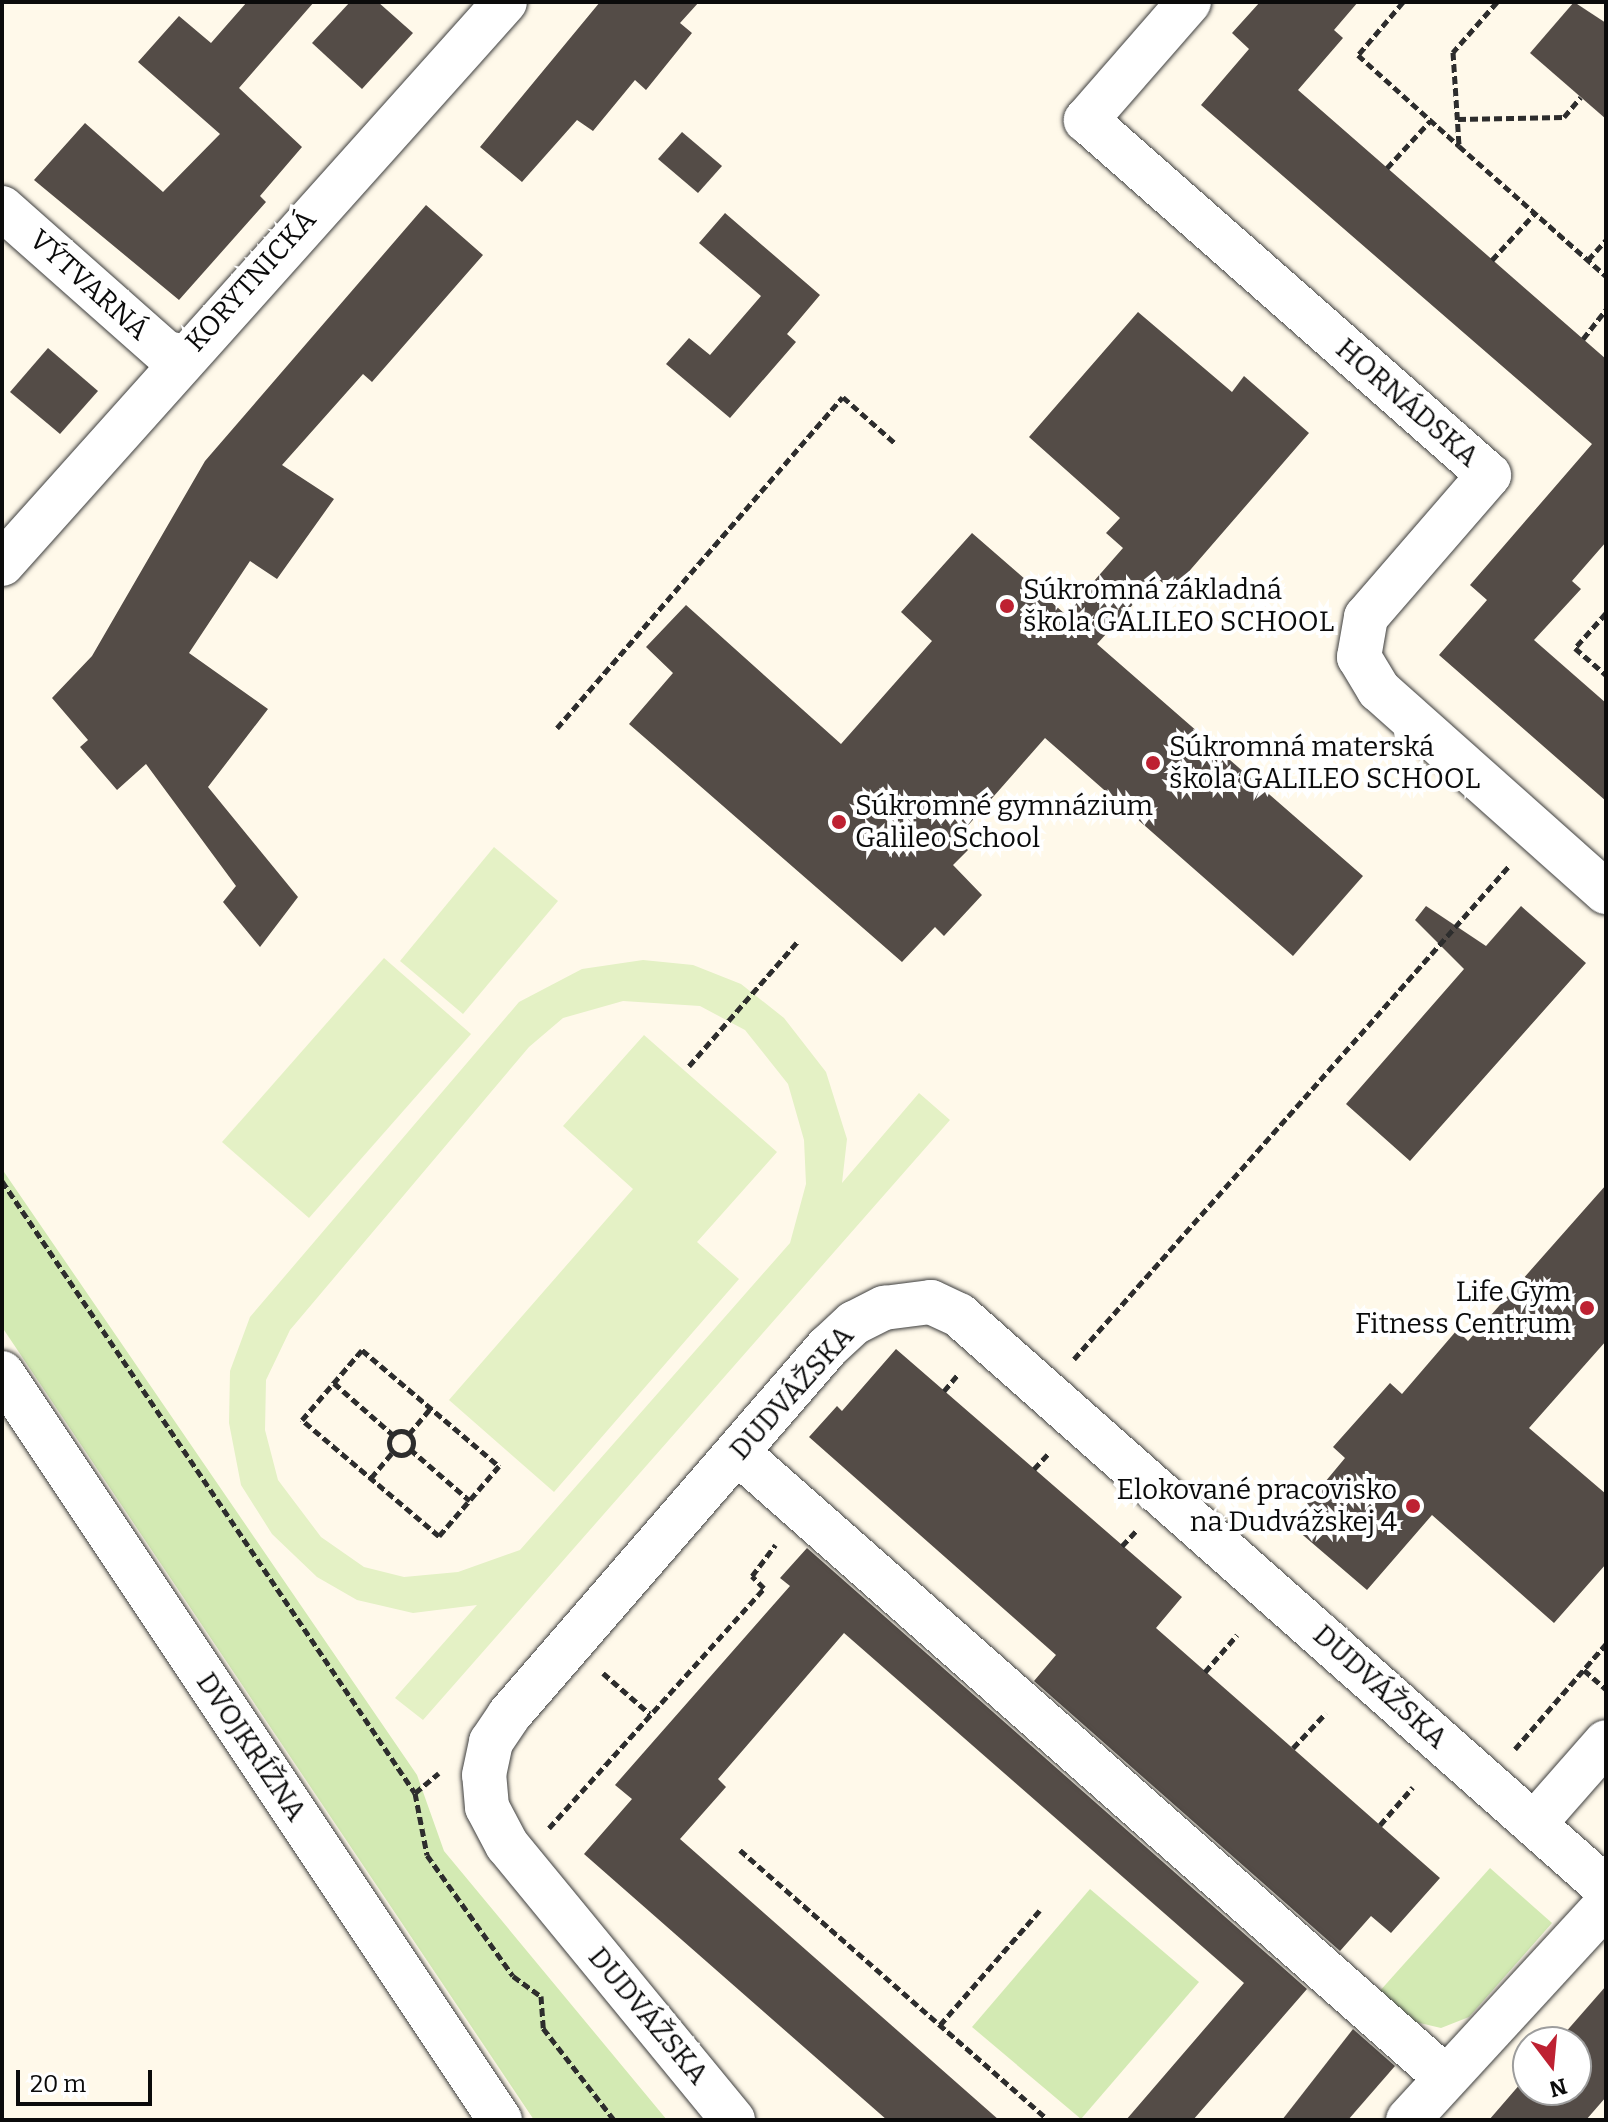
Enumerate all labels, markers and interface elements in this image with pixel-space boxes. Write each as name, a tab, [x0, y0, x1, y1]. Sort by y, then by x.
street label: KORYTNICKÁ	[179, 203, 323, 359]
street label: VÝTVARNÁ	[23, 223, 155, 347]
street label: HORNÁDSKA	[1329, 332, 1485, 474]
place label: Súkromná základná škola GALILEO SCHOOL	[1023, 573, 1334, 639]
marker: Súkromná základná škola GALILEO SCHOOL	[998, 597, 1016, 615]
place label: Súkromná materská škola GALILEO SCHOOL	[1169, 730, 1480, 796]
marker: Súkromná materská škola GALILEO SCHOOL	[1144, 754, 1162, 772]
place label: Súkromné gymnázium Galileo School	[855, 789, 1153, 855]
marker: Súkromné gymnázium Galileo School	[830, 813, 848, 831]
place label: Life Gym Fitness Centrum	[1355, 1275, 1571, 1341]
marker: Life Gym Fitness Centrum	[1578, 1299, 1596, 1317]
street label: DUDVÁŽSKA	[723, 1319, 861, 1467]
place label: Elokované pracovisko na Dudvážskej 4	[1117, 1473, 1397, 1539]
marker: Elokované pracovisko na Dudvážskej 4	[1404, 1497, 1422, 1515]
street label: DUDVÁŽSKA	[1306, 1618, 1454, 1756]
street label: DVOJKRÍŽNA	[189, 1666, 313, 1828]
street label: DUDVÁŽSKA	[581, 1941, 715, 2091]
north arrow	[1512, 2026, 1592, 2106]
scale bar	[20, 2054, 156, 2104]
text: 20 m	[30, 2070, 86, 2098]
text: N	[1546, 2072, 1570, 2103]

